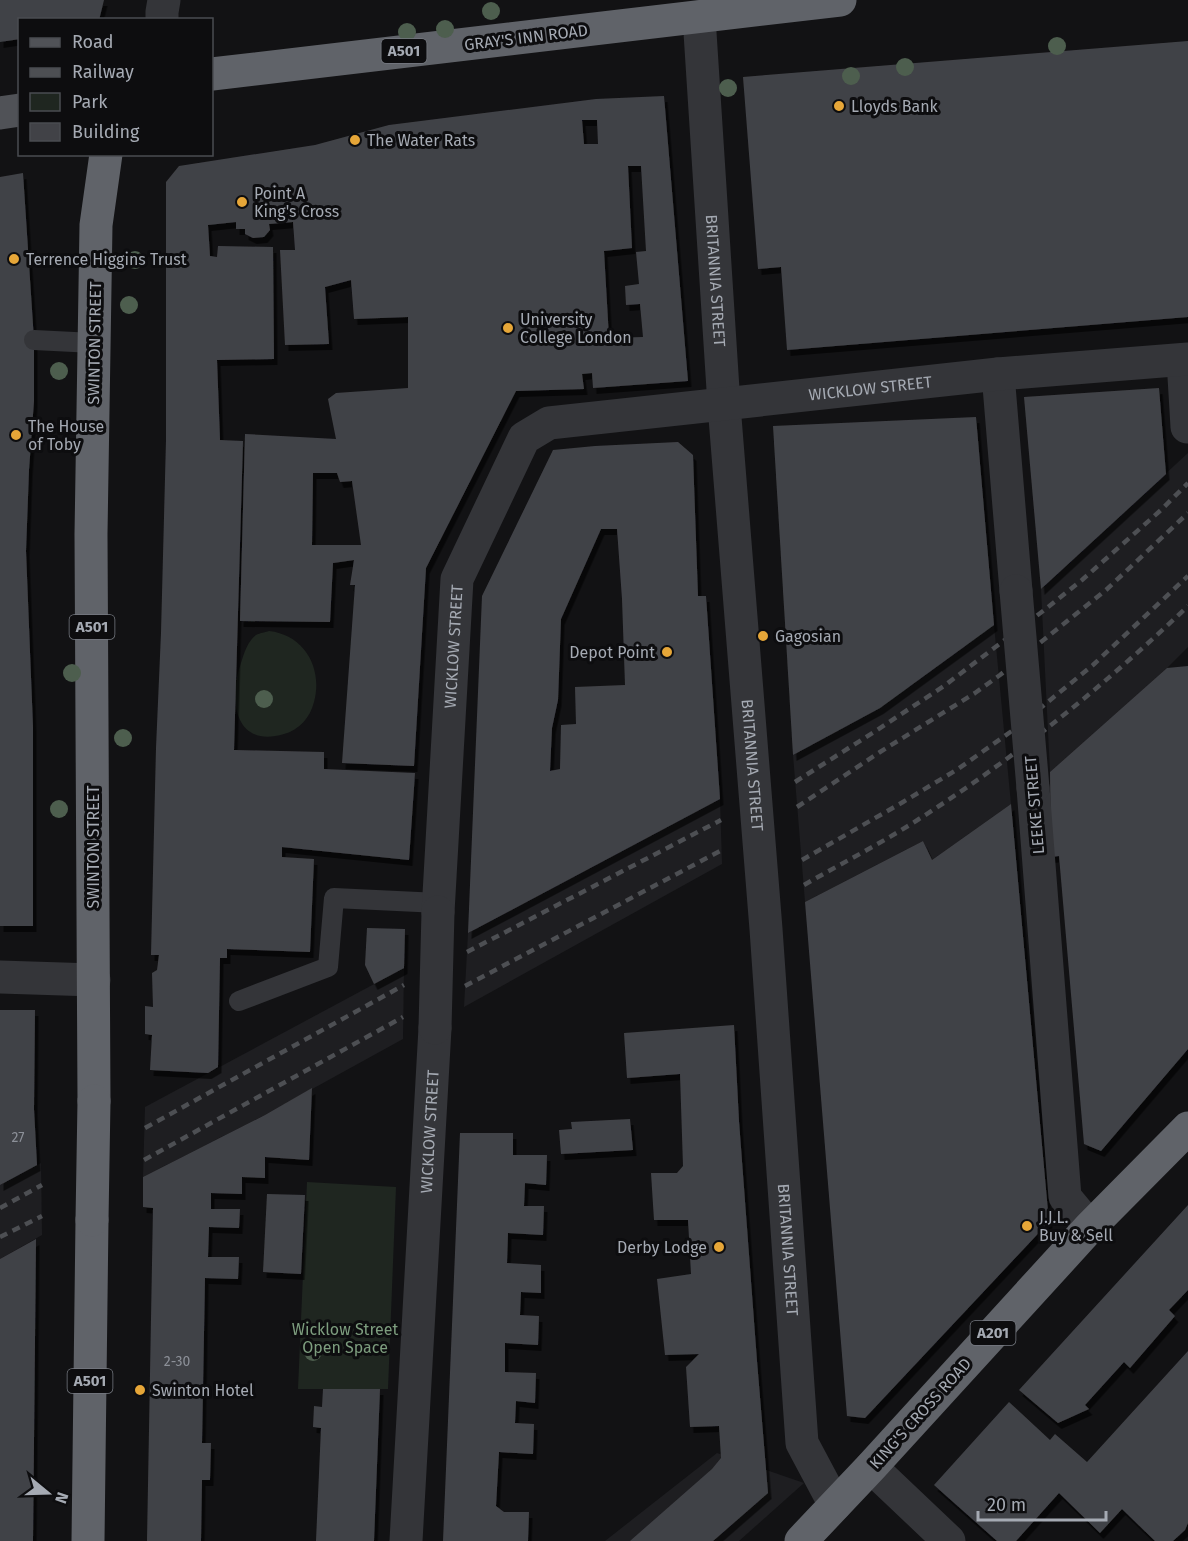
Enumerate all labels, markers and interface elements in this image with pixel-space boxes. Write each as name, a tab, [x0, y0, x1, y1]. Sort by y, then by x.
legend	[18, 18, 213, 156]
street label: GRAY'S INN ROAD	[463, 20, 589, 55]
text: Road	[72, 31, 114, 53]
road number: A501	[382, 39, 426, 63]
text: Railway	[72, 61, 134, 83]
text: Park	[72, 91, 108, 113]
place label: Lloyds Bank	[851, 97, 939, 116]
marker: Lloyds Bank	[832, 99, 846, 113]
text: Building	[72, 121, 140, 143]
place label: The Water Rats	[367, 131, 475, 150]
marker: The Water Rats	[348, 133, 362, 147]
place label: Point A King's Cross	[254, 184, 339, 221]
marker: Point A King's Cross	[235, 195, 249, 209]
street label: BRITANNIA STREET	[702, 214, 729, 348]
place label: Terrence Higgins Trust	[26, 250, 187, 269]
marker: Terrence Higgins Trust	[7, 252, 21, 266]
street label: SWINTON STREET	[84, 281, 105, 405]
place label: University College London	[520, 310, 632, 347]
marker: University College London	[501, 321, 515, 335]
street label: WICKLOW STREET	[808, 372, 934, 405]
place label: The House of Toby	[28, 417, 104, 454]
marker: The House of Toby	[9, 428, 23, 442]
street label: WICKLOW STREET	[441, 583, 467, 709]
road number: A501	[70, 615, 115, 639]
place label: Gagosian	[775, 627, 841, 646]
marker: Gagosian	[756, 629, 770, 643]
place label: Depot Point	[569, 643, 655, 662]
marker: Depot Point	[660, 645, 674, 659]
street label: BRITANNIA STREET	[738, 698, 767, 833]
street label: LEEKE STREET	[1021, 754, 1048, 855]
street label: SWINTON STREET	[84, 785, 103, 909]
street label: WICKLOW STREET	[417, 1069, 443, 1194]
house number: 27	[11, 1129, 25, 1146]
street label: BRITANNIA STREET	[774, 1183, 802, 1317]
place label: J.J.L. Buy & Sell	[1039, 1208, 1113, 1245]
marker: J.J.L. Buy & Sell	[1020, 1219, 1034, 1233]
place label: Derby Lodge	[617, 1238, 707, 1257]
marker: Derby Lodge	[712, 1240, 726, 1254]
park label: Wicklow Street Open Space	[292, 1320, 399, 1357]
road number: A201	[970, 1321, 1016, 1345]
house number: 2-30	[164, 1353, 190, 1370]
street label: KING'S CROSS ROAD	[866, 1354, 975, 1473]
road number: A501	[68, 1369, 112, 1393]
place label: Swinton Hotel	[152, 1381, 254, 1400]
marker: Swinton Hotel	[133, 1383, 147, 1397]
north arrow	[18, 1463, 78, 1523]
scale bar	[978, 1484, 1106, 1522]
text: N	[51, 1490, 72, 1506]
text: 20 m	[987, 1494, 1026, 1516]

